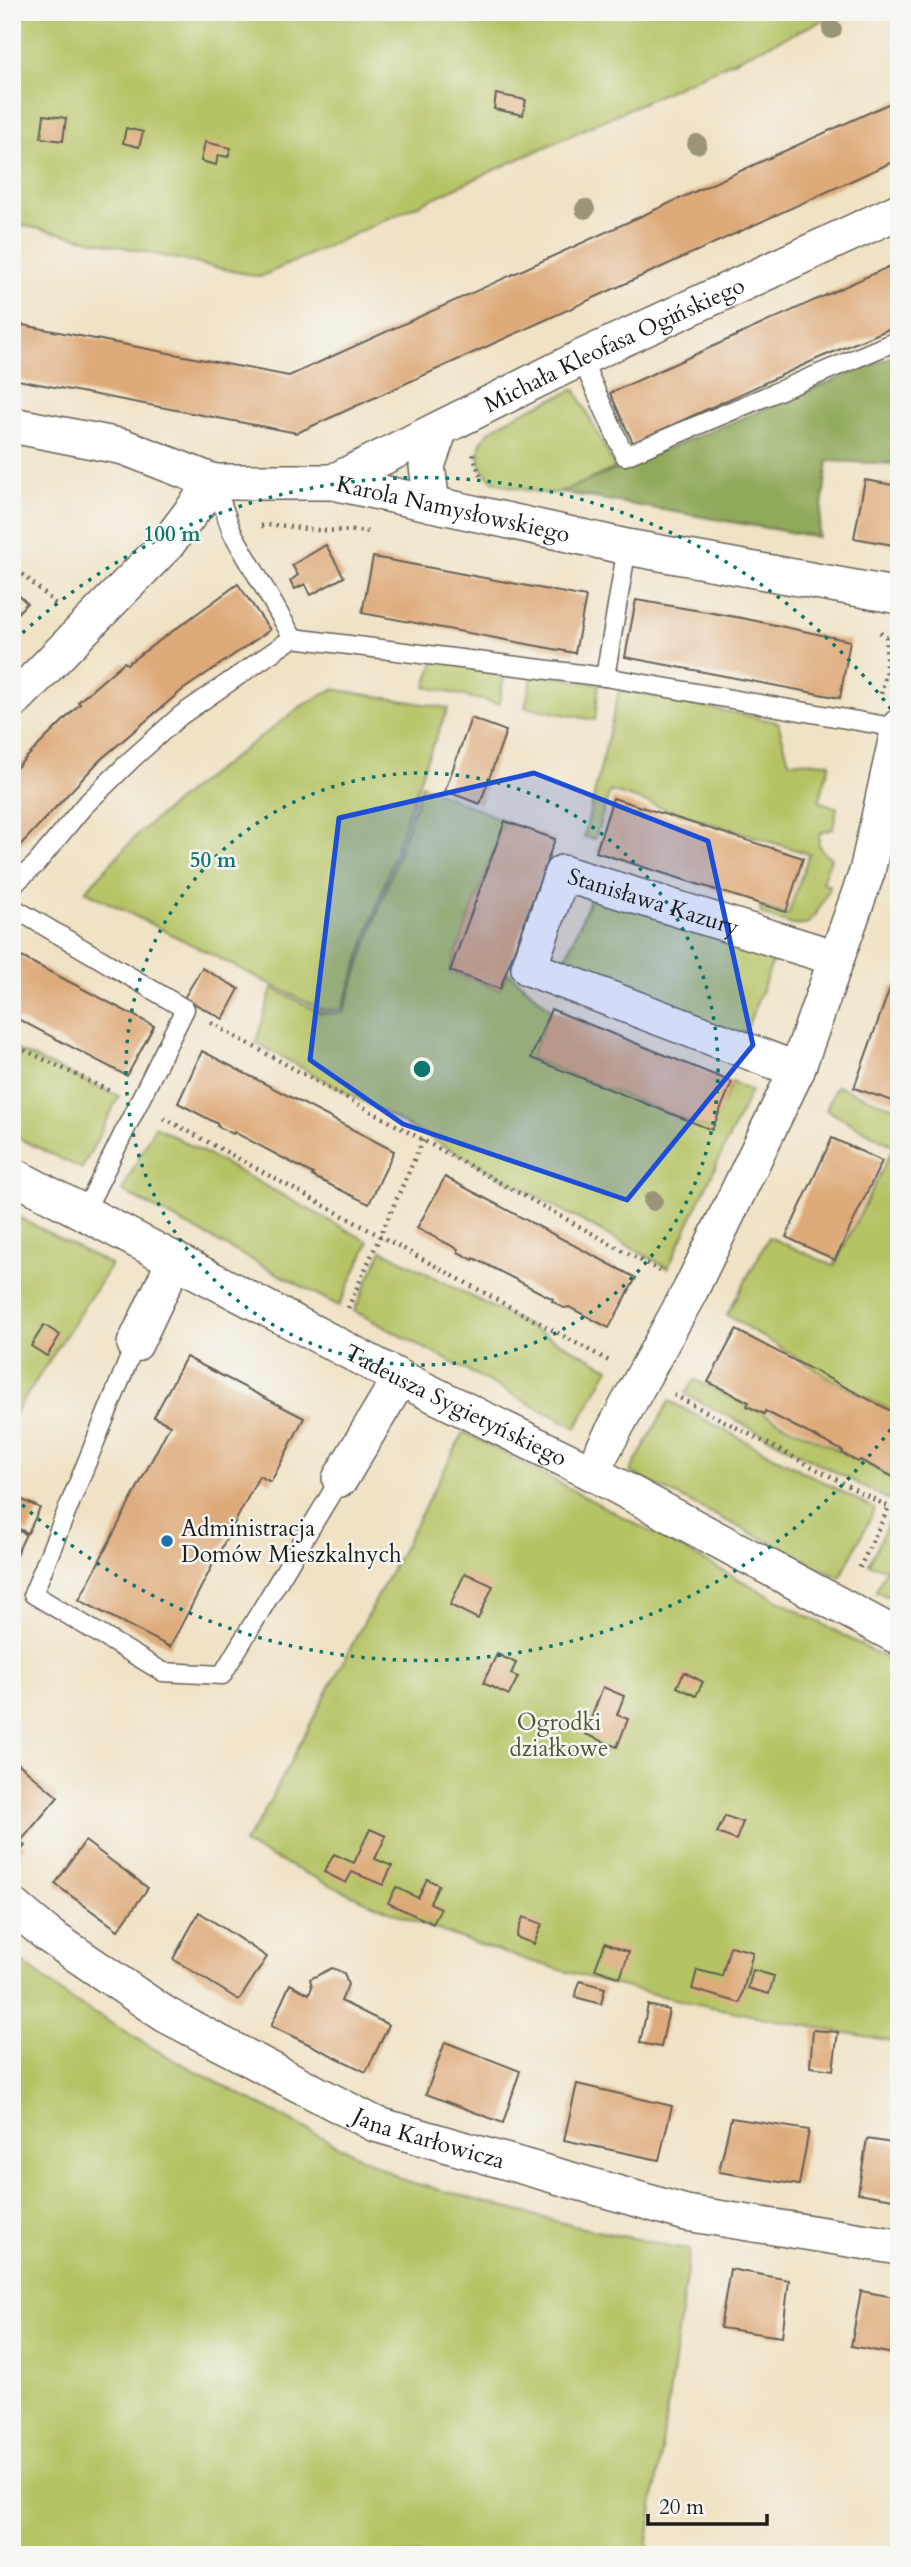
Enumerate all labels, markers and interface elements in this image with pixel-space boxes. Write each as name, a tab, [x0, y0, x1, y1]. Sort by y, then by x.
street label: Michała Kleofasa Ogińskiego	[479, 270, 750, 420]
street label: Karola Namysłowskiego	[334, 468, 573, 550]
text: 100 m	[143, 520, 201, 549]
text: 50 m	[190, 846, 237, 875]
street label: Stanisława Kazury	[564, 861, 743, 943]
centre of rings	[410, 1057, 434, 1081]
street label: Tadeusza Sygietyńskiego	[339, 1337, 572, 1474]
place label: Administracja Domów Mieszkalnych	[181, 1513, 402, 1570]
marker: Administracja Domów Mieszkalnych	[159, 1533, 175, 1549]
park label: Ogrodki działkowe	[510, 1707, 608, 1764]
street label: Jana Karłowicza	[345, 2099, 508, 2176]
scale bar	[648, 2483, 768, 2527]
text: 20 m	[659, 2493, 704, 2522]

